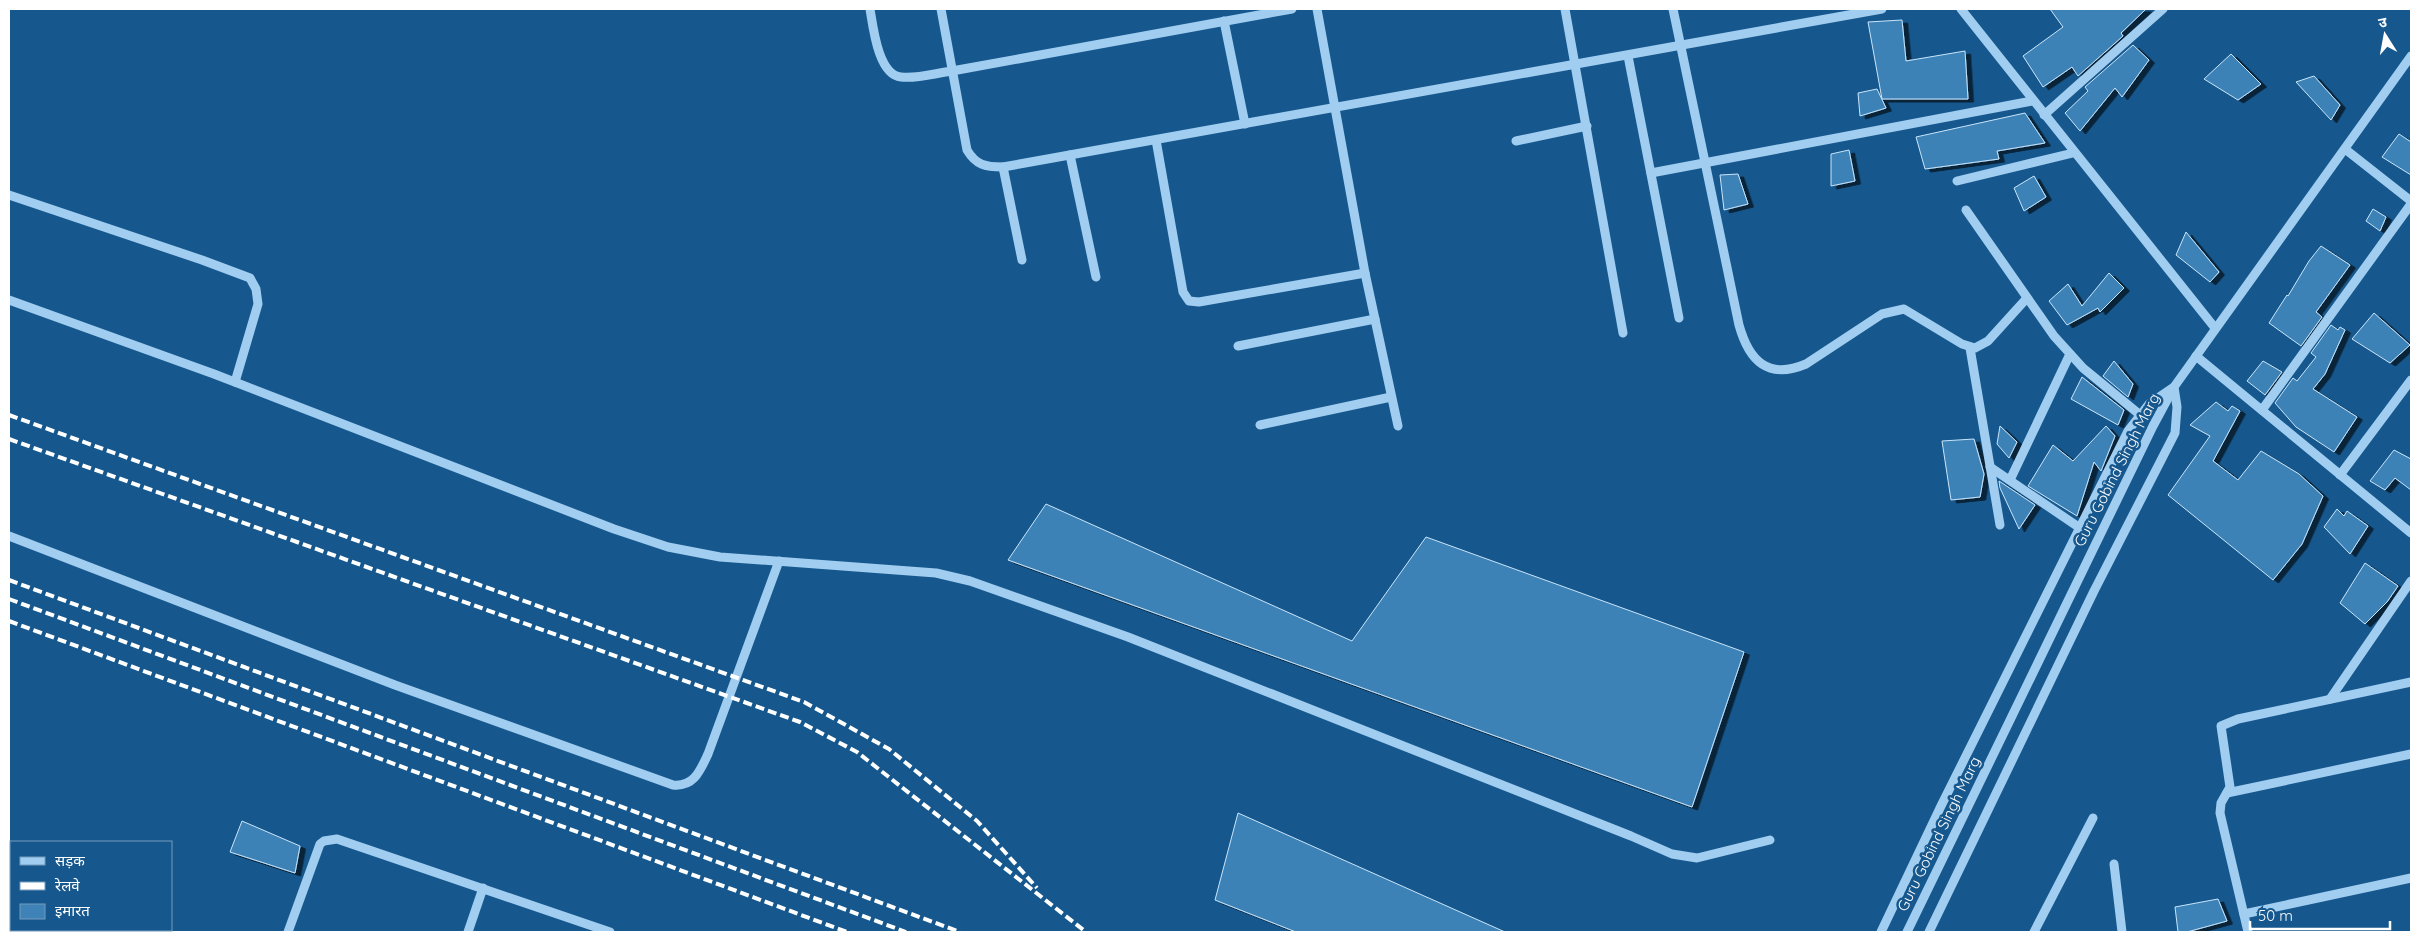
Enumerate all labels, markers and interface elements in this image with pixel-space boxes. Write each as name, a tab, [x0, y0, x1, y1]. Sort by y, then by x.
north arrow	[2360, 10, 2410, 60]
text: उ	[2377, 12, 2389, 32]
street label: Guru Gobind Singh Marg	[2070, 390, 2164, 550]
street label: Guru Gobind Singh Marg	[1893, 753, 1984, 914]
legend	[10, 841, 172, 931]
text: सड़क	[55, 851, 85, 870]
text: रेलवे	[54, 876, 80, 895]
scale bar	[2250, 898, 2390, 930]
text: इमारत	[55, 901, 90, 920]
text: 50 m	[2258, 906, 2293, 925]

